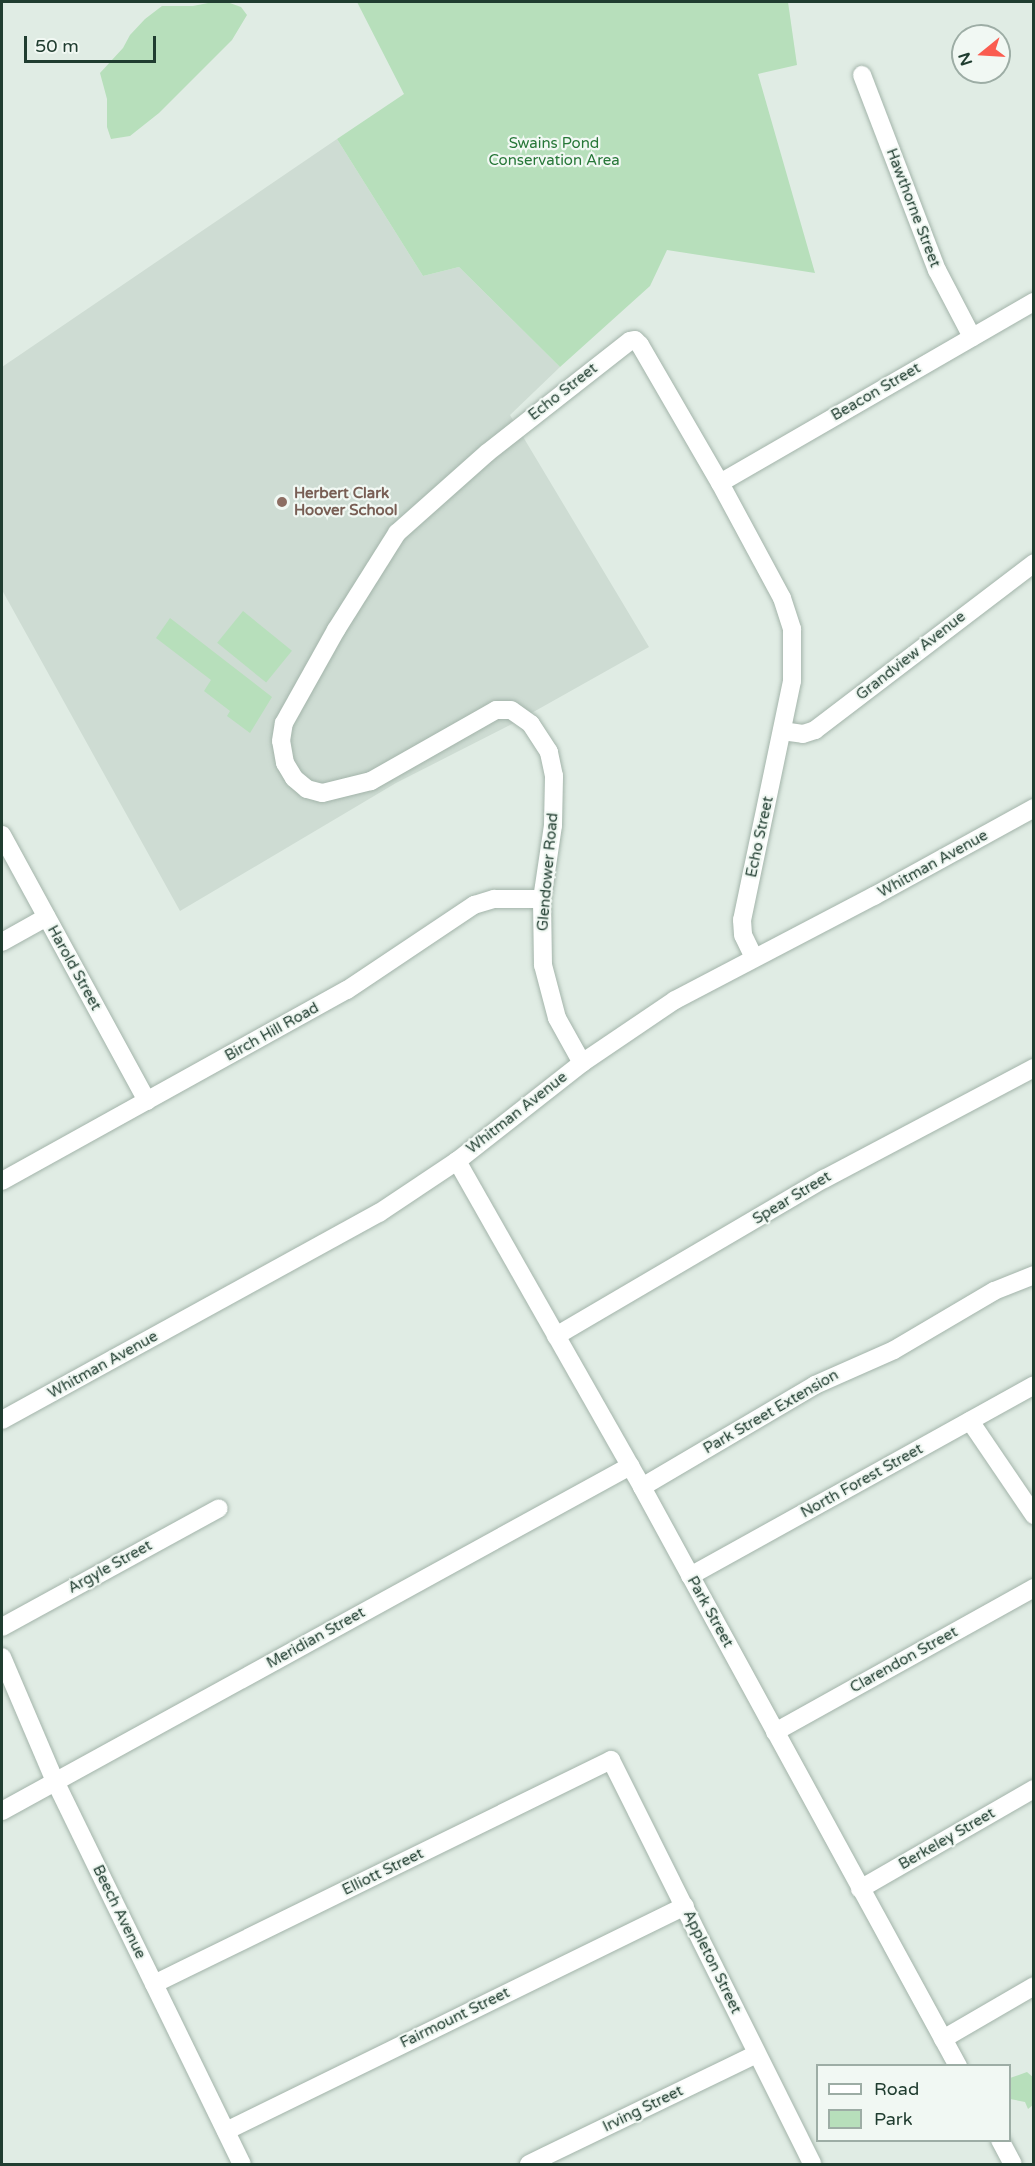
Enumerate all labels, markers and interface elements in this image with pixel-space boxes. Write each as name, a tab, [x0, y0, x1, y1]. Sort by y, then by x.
scale bar	[27, 24, 159, 62]
north arrow	[951, 24, 1011, 84]
text: 50 m	[35, 35, 79, 57]
text: N	[954, 50, 977, 68]
park label: Swains Pond Conservation Area	[488, 134, 620, 169]
street label: Hawthorne Street	[882, 146, 944, 270]
street label: Beacon Street	[828, 359, 924, 425]
street label: Echo Street	[525, 360, 601, 424]
place label: Herbert Clark Hoover School	[294, 484, 398, 519]
marker: Herbert Clark Hoover School	[275, 495, 289, 509]
street label: Grandview Avenue	[853, 608, 969, 704]
street label: Echo Street	[743, 795, 777, 879]
street label: Glendower Road	[534, 812, 562, 932]
street label: Whitman Avenue	[875, 826, 991, 902]
street label: Harold Street	[43, 922, 105, 1014]
street label: Birch Hill Road	[222, 999, 322, 1065]
street label: Whitman Avenue	[463, 1068, 571, 1158]
street label: Spear Street	[750, 1168, 834, 1228]
street label: Whitman Avenue	[45, 1327, 161, 1403]
street label: Park Street Extension	[700, 1366, 842, 1458]
street label: North Forest Street	[798, 1440, 926, 1522]
street label: Argyle Street	[65, 1537, 155, 1597]
street label: Park Street	[683, 1573, 737, 1651]
street label: Meridian Street	[264, 1604, 368, 1672]
street label: Clarendon Street	[847, 1623, 961, 1697]
street label: Berkeley Street	[896, 1804, 998, 1874]
street label: Elliott Street	[339, 1845, 427, 1899]
street label: Beech Avenue	[89, 1862, 149, 1962]
street label: Appleton Street	[679, 1907, 745, 2017]
street label: Fairmount Street	[397, 1984, 513, 2052]
legend	[816, 2064, 1011, 2142]
text: Road	[874, 2078, 919, 2100]
street label: Irving Street	[600, 2082, 686, 2136]
text: Park	[874, 2108, 912, 2130]

